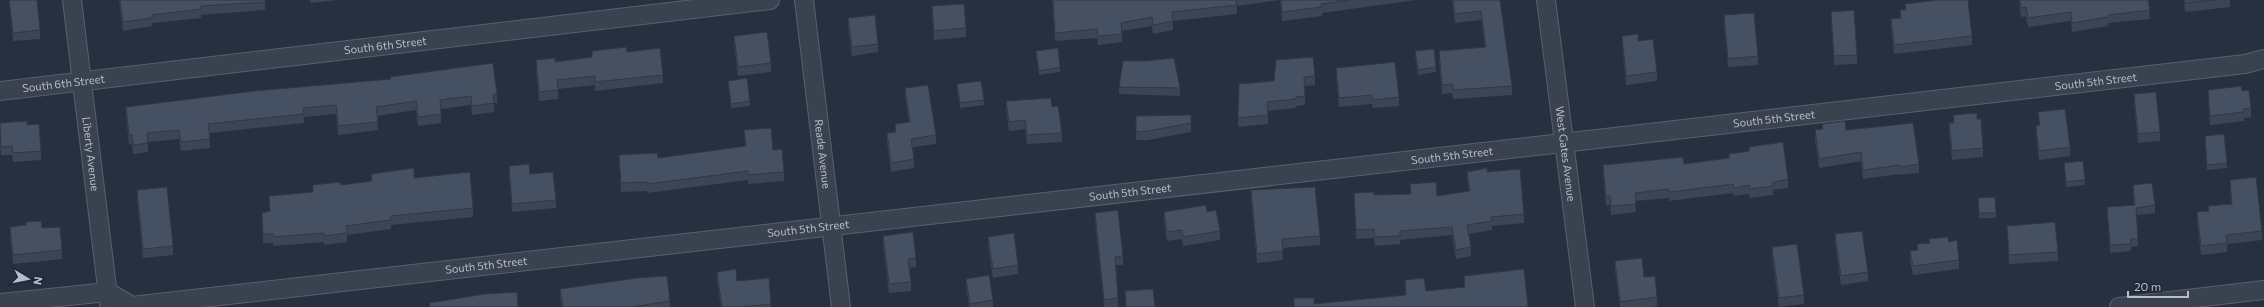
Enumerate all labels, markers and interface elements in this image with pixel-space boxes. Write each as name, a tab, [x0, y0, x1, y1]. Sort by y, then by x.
street label: South 6th Street	[343, 34, 428, 56]
street label: South 5th Street	[2054, 70, 2138, 92]
street label: South 6th Street	[22, 72, 106, 94]
street label: West Gates Avenue	[1554, 105, 1579, 202]
street label: South 5th Street	[1732, 107, 1816, 129]
street label: Liberty Avenue	[80, 116, 102, 192]
street label: Reade Avenue	[812, 119, 834, 189]
street label: South 5th Street	[1410, 144, 1494, 166]
street label: South 5th Street	[1088, 180, 1172, 203]
street label: South 5th Street	[766, 217, 850, 239]
street label: South 5th Street	[445, 253, 529, 276]
north arrow	[8, 259, 48, 299]
scale bar	[2128, 273, 2188, 299]
text: N	[31, 276, 45, 286]
text: 20 m	[2134, 279, 2161, 293]

